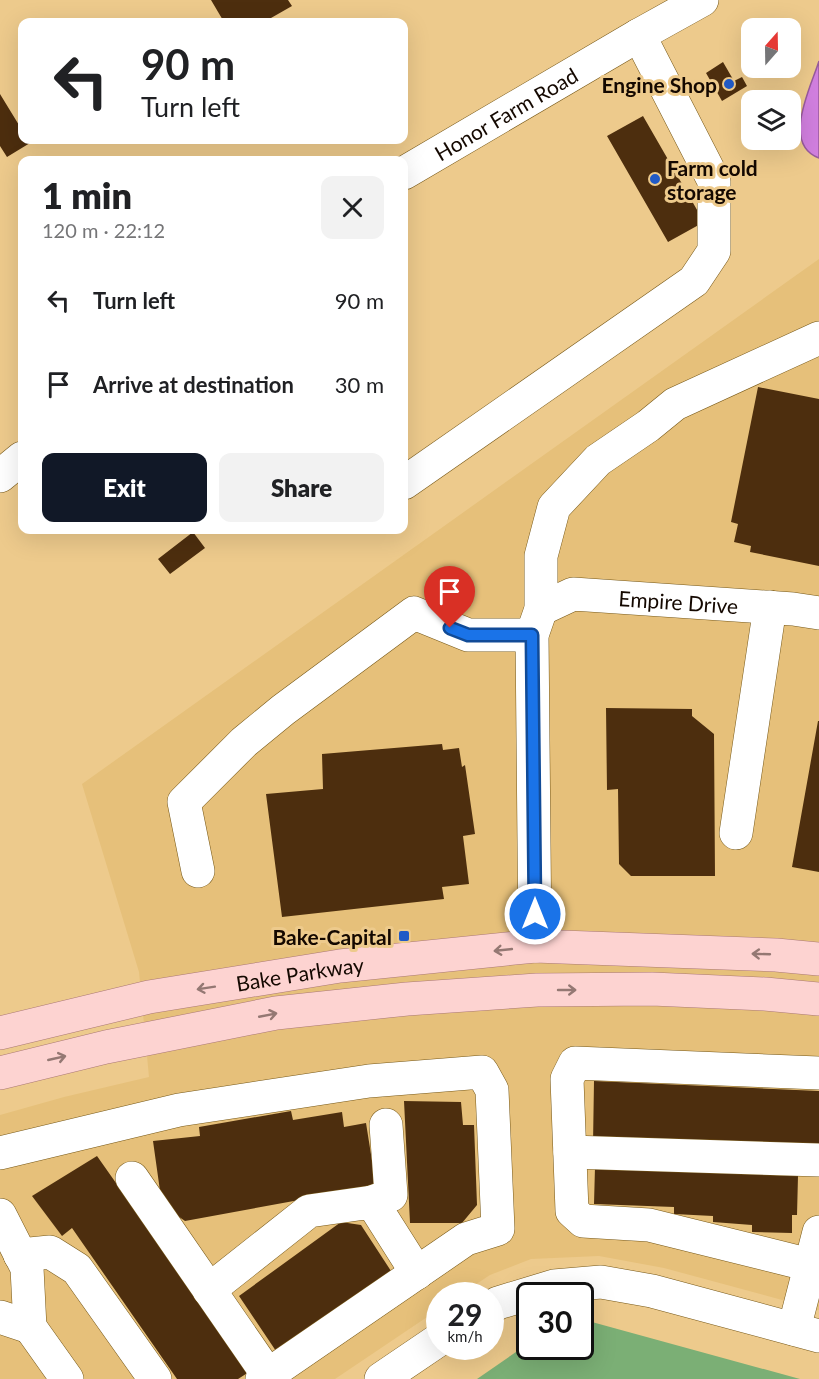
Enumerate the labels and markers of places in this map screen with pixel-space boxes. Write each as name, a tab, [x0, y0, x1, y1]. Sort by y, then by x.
place label: Engine Shop	[602, 72, 717, 97]
marker: Engine Shop	[722, 77, 736, 91]
place label: Farm cold storage	[667, 155, 758, 204]
marker: Farm cold storage	[648, 172, 662, 186]
pin	[424, 566, 475, 628]
place label: Bake-Capital	[272, 924, 392, 949]
marker: Bake-Capital	[397, 929, 411, 943]

